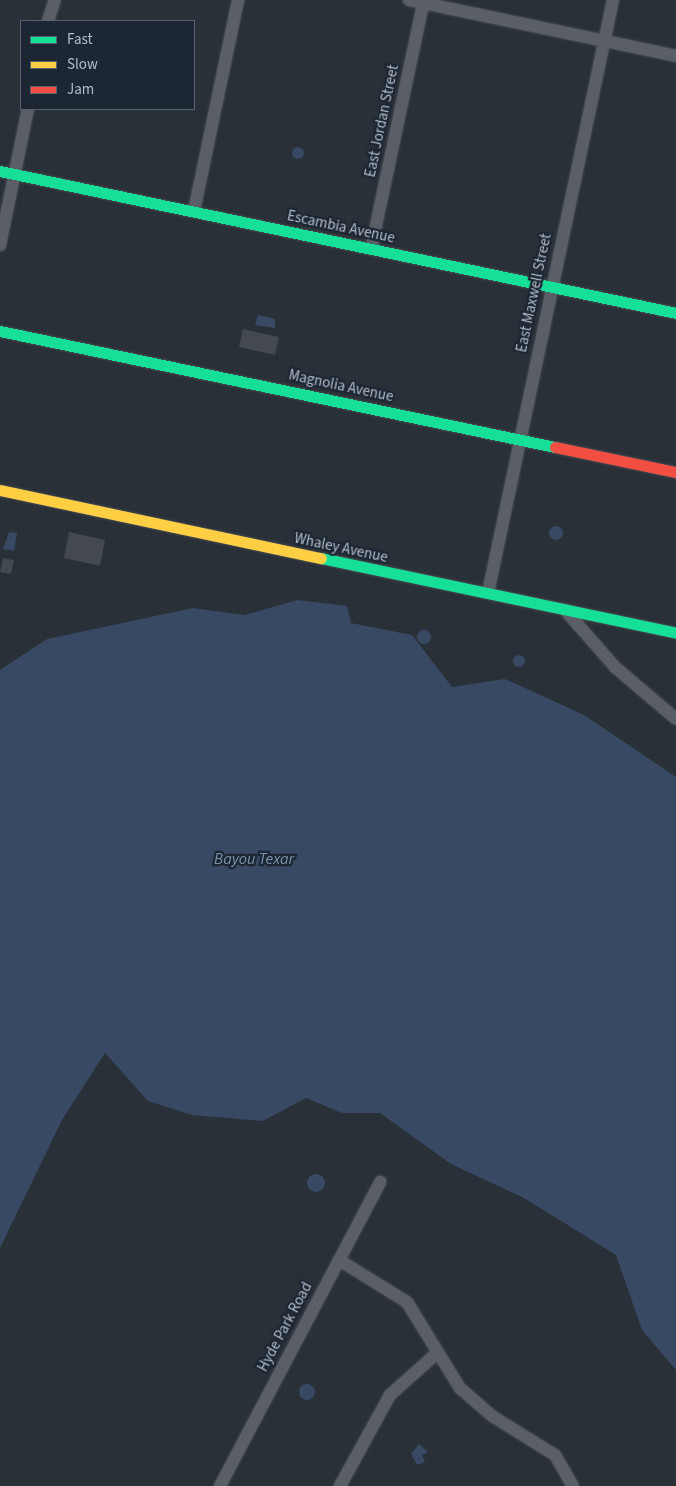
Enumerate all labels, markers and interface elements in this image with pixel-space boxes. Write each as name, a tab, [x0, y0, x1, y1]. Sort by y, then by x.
legend	[20, 20, 195, 110]
text: Fast	[67, 29, 93, 50]
text: Slow	[67, 54, 98, 75]
street label: East Jordan Street	[361, 63, 403, 179]
text: Jam	[67, 79, 94, 100]
street label: Escambia Avenue	[286, 207, 396, 247]
street label: East Maxwell Street	[513, 232, 555, 354]
street label: Magnolia Avenue	[287, 366, 395, 406]
street label: Whaley Avenue	[293, 529, 389, 567]
water label: Bayou Texar	[214, 849, 294, 869]
street label: Hyde Park Road	[254, 1279, 316, 1375]

